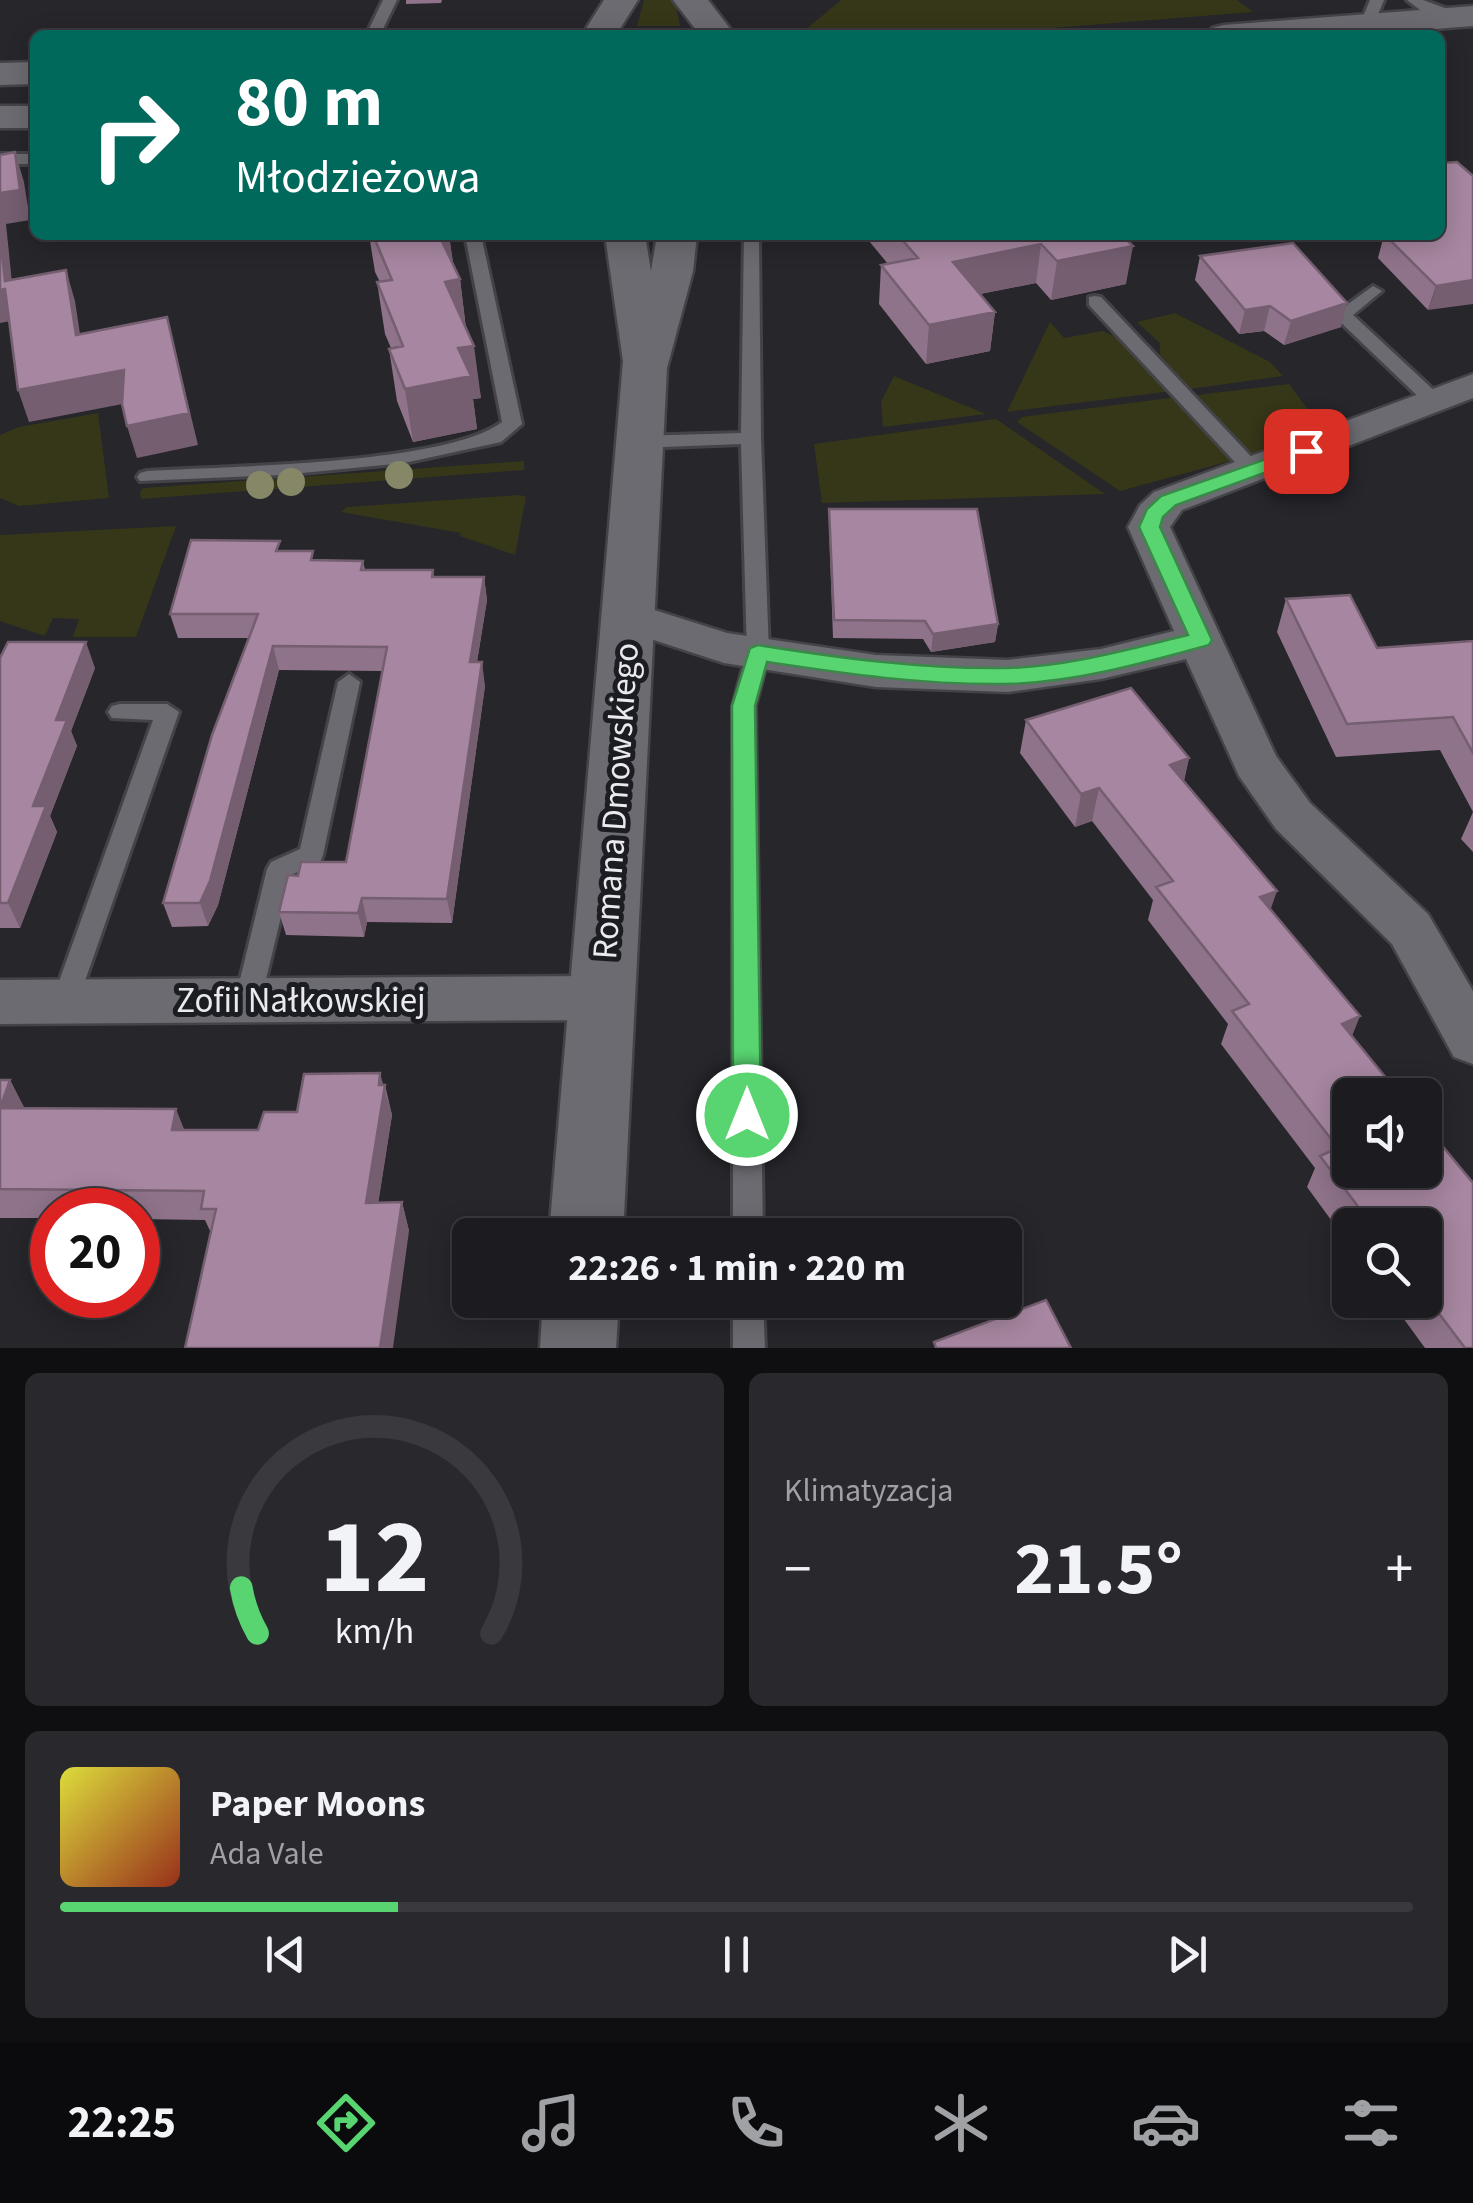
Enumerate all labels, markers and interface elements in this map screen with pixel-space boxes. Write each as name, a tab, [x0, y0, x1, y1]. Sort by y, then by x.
text: 80 m	[235, 53, 383, 153]
icon: right	[70, 70, 200, 200]
text: Młodzieżowa	[235, 146, 481, 210]
pin	[1264, 409, 1349, 494]
icon: arrive	[1279, 424, 1334, 479]
street label: Romana Dmowskiego	[580, 641, 652, 961]
street label: Zofii Nałkowskiej	[176, 976, 426, 1026]
position arrow	[695, 1063, 799, 1167]
map controls	[1332, 1078, 1442, 1318]
button: sound	[1332, 1078, 1442, 1188]
speed limit sign: 20	[30, 1188, 160, 1318]
button: search	[1332, 1208, 1442, 1318]
text: 22:26 · 1 min · 220 m	[568, 1241, 906, 1295]
text: Klimatyzacja	[784, 1468, 953, 1514]
text: 12	[320, 1485, 429, 1633]
text: 21.5°	[1014, 1516, 1183, 1623]
text: −	[784, 1531, 811, 1609]
text: +	[1386, 1531, 1413, 1609]
text: km/h	[335, 1606, 414, 1657]
text: Paper Moons	[210, 1777, 425, 1831]
text: Ada Vale	[210, 1831, 324, 1877]
icon: previous	[258, 1927, 313, 1982]
icon: pause	[709, 1927, 764, 1982]
icon: next	[1160, 1927, 1215, 1982]
icon: directions	[311, 2088, 381, 2158]
icon: music	[516, 2088, 586, 2158]
icon: phone	[721, 2088, 791, 2158]
icon: climate	[926, 2088, 996, 2158]
icon: car	[1131, 2088, 1201, 2158]
icon: filters	[1336, 2088, 1406, 2158]
text: 22:25	[67, 2091, 176, 2155]

